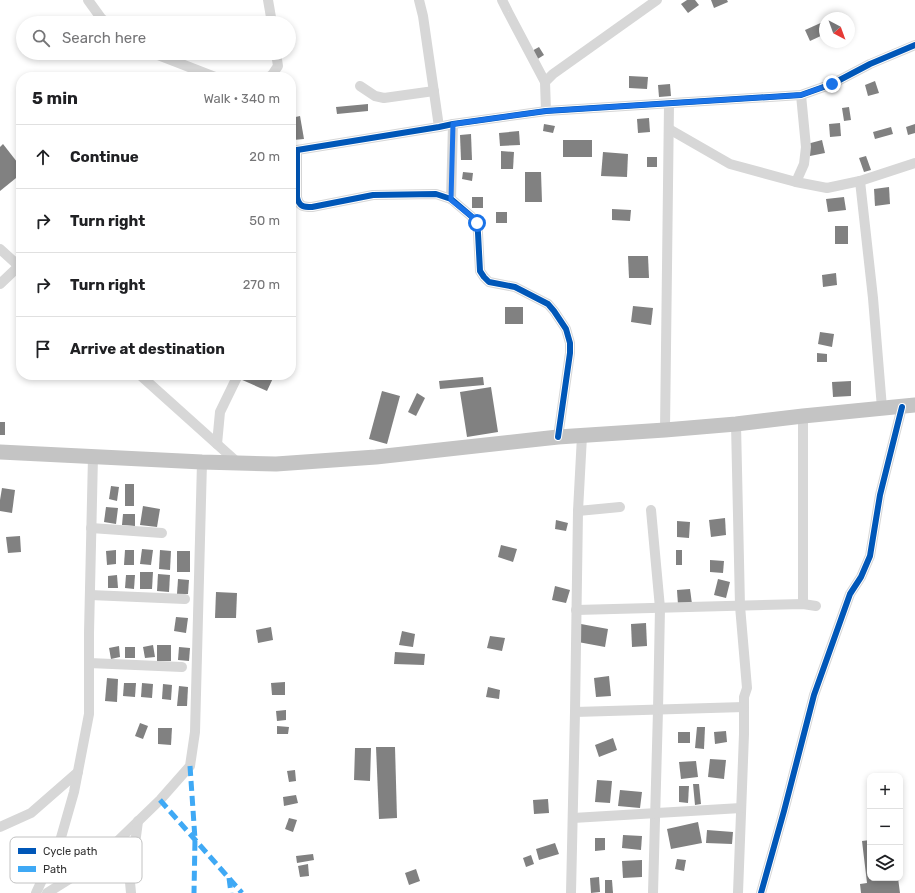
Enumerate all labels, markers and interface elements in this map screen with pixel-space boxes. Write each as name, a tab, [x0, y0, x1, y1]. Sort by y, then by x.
north arrow	[819, 12, 855, 48]
search box	[16, 16, 296, 60]
icon: search	[30, 27, 52, 49]
text: Search here	[62, 29, 146, 47]
route end	[823, 75, 841, 93]
text: 5 min	[32, 88, 78, 108]
text: Walk · 340 m	[203, 91, 280, 106]
icon: ahead	[32, 146, 54, 168]
text: Continue	[70, 148, 139, 166]
text: 20 m	[249, 149, 280, 164]
icon: right	[32, 210, 54, 232]
text: Turn right	[70, 212, 145, 230]
text: 50 m	[249, 213, 280, 228]
route start	[468, 214, 486, 232]
icon: right	[32, 274, 54, 296]
text: Turn right	[70, 276, 145, 294]
text: 270 m	[243, 277, 280, 292]
icon: arrive	[32, 338, 54, 360]
text: Arrive at destination	[70, 340, 225, 358]
map controls	[867, 773, 903, 881]
button: +	[867, 773, 903, 809]
button: −	[867, 809, 903, 845]
legend	[10, 837, 142, 883]
text: Cycle path	[43, 845, 97, 858]
button: layers	[867, 845, 903, 881]
text: Path	[43, 863, 67, 876]

